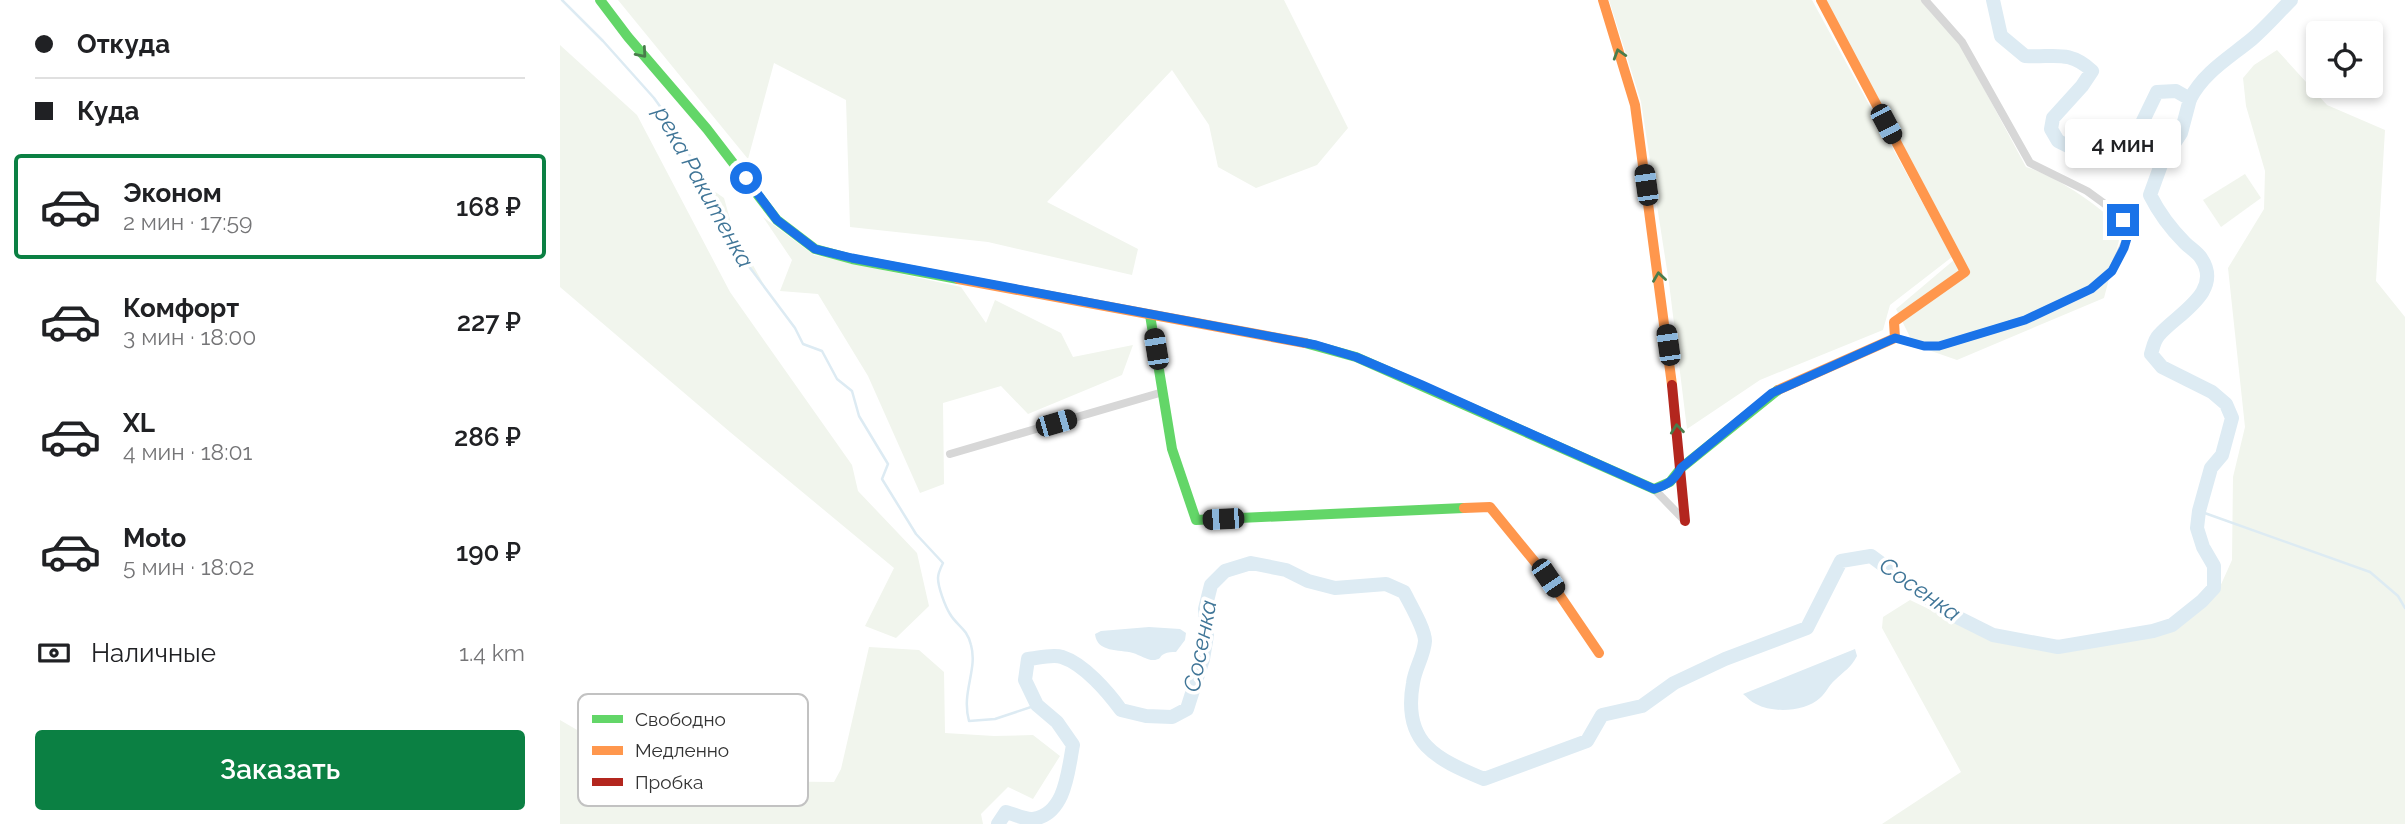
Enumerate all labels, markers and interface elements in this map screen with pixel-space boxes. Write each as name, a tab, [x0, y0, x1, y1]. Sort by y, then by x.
map controls	[2306, 21, 2383, 98]
button: locate	[2306, 21, 2383, 98]
text: Откуда	[77, 29, 170, 59]
one-way arrow	[634, 45, 646, 58]
one-way arrow	[1613, 48, 1628, 60]
text: Куда	[77, 96, 140, 126]
water label: река Ракитенка	[648, 101, 760, 272]
car	[1867, 101, 1906, 147]
callout: 4 мин	[2065, 118, 2181, 168]
text: 4 мин	[2092, 130, 2154, 157]
route start	[730, 162, 762, 194]
car	[1633, 163, 1660, 207]
icon: car	[39, 175, 102, 238]
text: Эконом	[123, 178, 222, 208]
text: 168 ₽	[456, 192, 521, 222]
route end	[2107, 204, 2139, 236]
text: 2 мин · 17:59	[123, 208, 252, 235]
one-way arrow	[1651, 271, 1666, 283]
icon: car	[39, 290, 102, 353]
text: Комфорт	[123, 293, 239, 323]
text: 227 ₽	[457, 307, 521, 337]
text: 3 мин · 18:00	[123, 323, 256, 350]
car	[1655, 323, 1682, 367]
car	[1143, 327, 1170, 371]
icon: car	[39, 405, 102, 468]
car	[1033, 407, 1080, 439]
text: XL	[123, 408, 155, 438]
text: 286 ₽	[454, 422, 521, 452]
one-way arrow	[1670, 423, 1685, 434]
text: 4 мин · 18:01	[123, 438, 252, 465]
car	[1202, 507, 1245, 531]
icon: car	[39, 520, 102, 583]
text: Moto	[123, 523, 186, 553]
text: 190 ₽	[456, 537, 521, 567]
water label: Сосенка	[1874, 551, 1966, 627]
text: 5 мин · 18:02	[123, 553, 255, 580]
car	[1528, 555, 1569, 601]
water label: Сосенка	[1177, 597, 1222, 694]
icon: cash	[35, 634, 73, 672]
text: Наличные	[91, 638, 216, 668]
text: 1.4 km	[459, 639, 525, 666]
legend	[578, 694, 808, 806]
text: Свободно	[635, 708, 726, 730]
button: Заказать	[35, 730, 525, 810]
text: Медленно	[635, 739, 729, 761]
text: Пробка	[635, 771, 703, 793]

